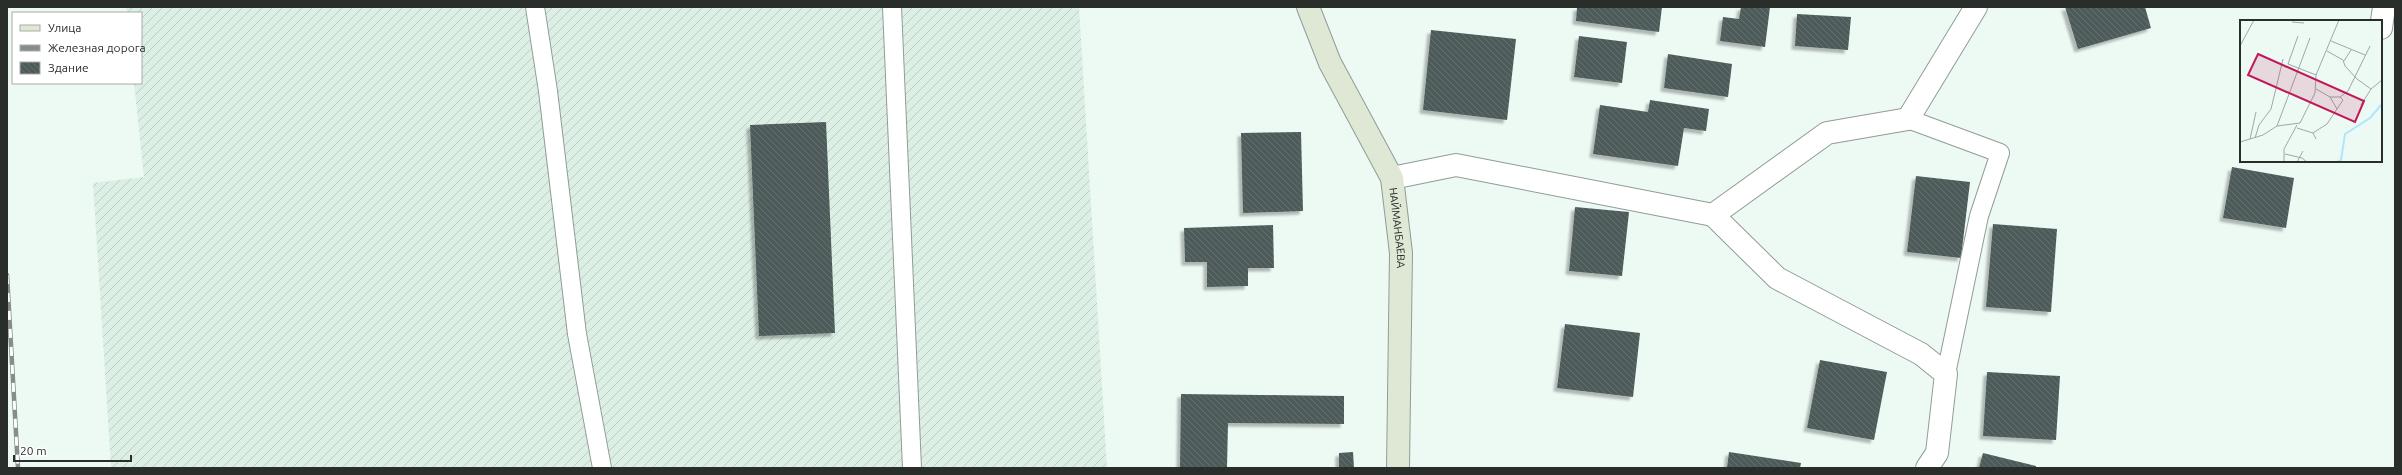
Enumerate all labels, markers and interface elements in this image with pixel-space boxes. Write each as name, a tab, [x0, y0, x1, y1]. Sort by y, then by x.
legend	[12, 12, 142, 84]
inset map	[2240, 20, 2382, 162]
text: Улица	[48, 21, 81, 34]
text: Железная дорога	[48, 41, 146, 54]
text: Здание	[48, 61, 89, 74]
street label: НАЙМАНБАЕВА	[1387, 187, 1407, 269]
scale bar	[14, 437, 131, 463]
text: 20 m	[20, 444, 47, 457]

